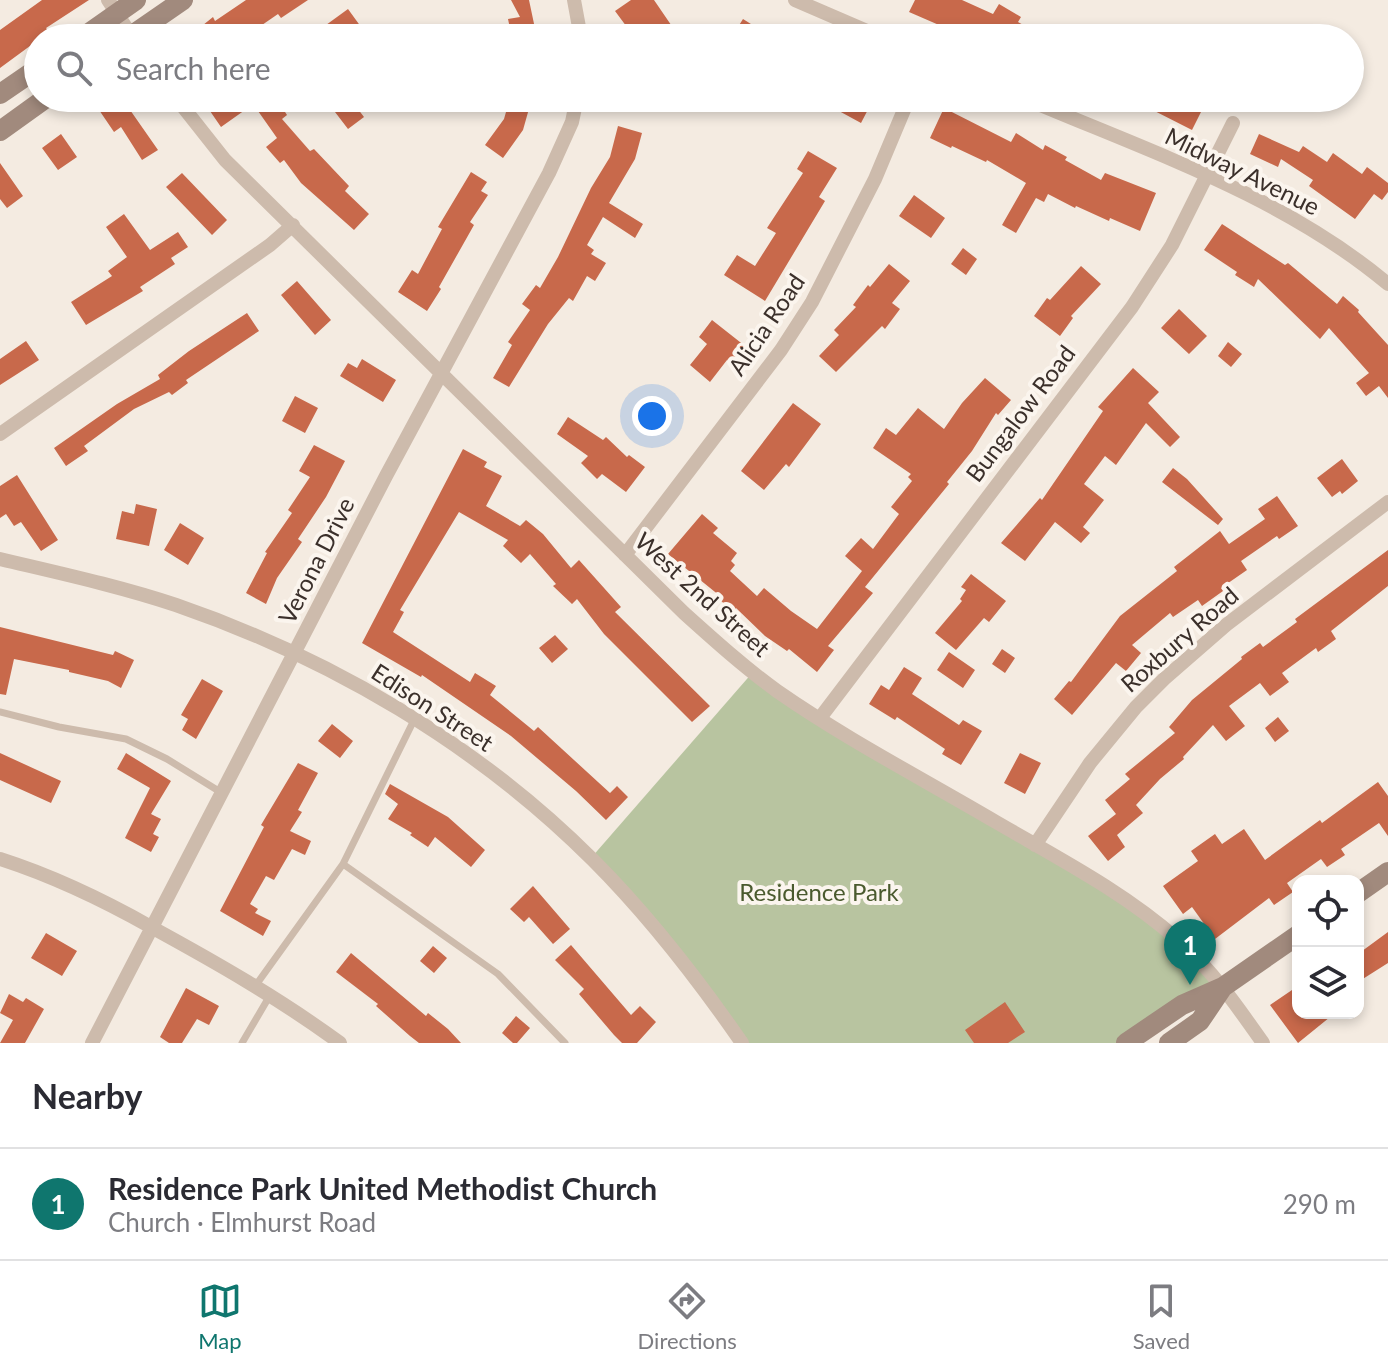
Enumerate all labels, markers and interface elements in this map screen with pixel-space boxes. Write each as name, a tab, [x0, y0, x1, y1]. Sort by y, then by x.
search box	[24, 24, 1364, 112]
icon: search	[52, 46, 96, 90]
text: Search here	[116, 50, 271, 86]
street label: Midway Avenue	[1161, 121, 1325, 221]
street label: Alicia Road	[721, 268, 810, 380]
street label: Bungalow Road	[959, 339, 1081, 487]
your location	[632, 396, 672, 436]
street label: Verona Drive	[271, 492, 360, 628]
street label: West 2nd Street	[630, 526, 777, 662]
street label: Roxbury Road	[1114, 580, 1244, 698]
street label: Edison Street	[367, 657, 499, 757]
map controls	[1292, 875, 1364, 1019]
button: locate	[1292, 875, 1364, 947]
park label: Residence Park	[739, 877, 900, 906]
pin: 1	[1164, 919, 1216, 985]
button: layers	[1292, 947, 1364, 1019]
text: Nearby	[32, 1075, 143, 1116]
text: Residence Park United Methodist Church	[108, 1170, 657, 1206]
text: 1	[50, 1188, 66, 1220]
text: 290 m	[1283, 1188, 1356, 1220]
text: Church · Elmhurst Road	[108, 1206, 376, 1238]
tab: Map	[198, 1279, 242, 1354]
tab: Directions	[638, 1279, 737, 1354]
tab: Saved	[1133, 1279, 1190, 1354]

